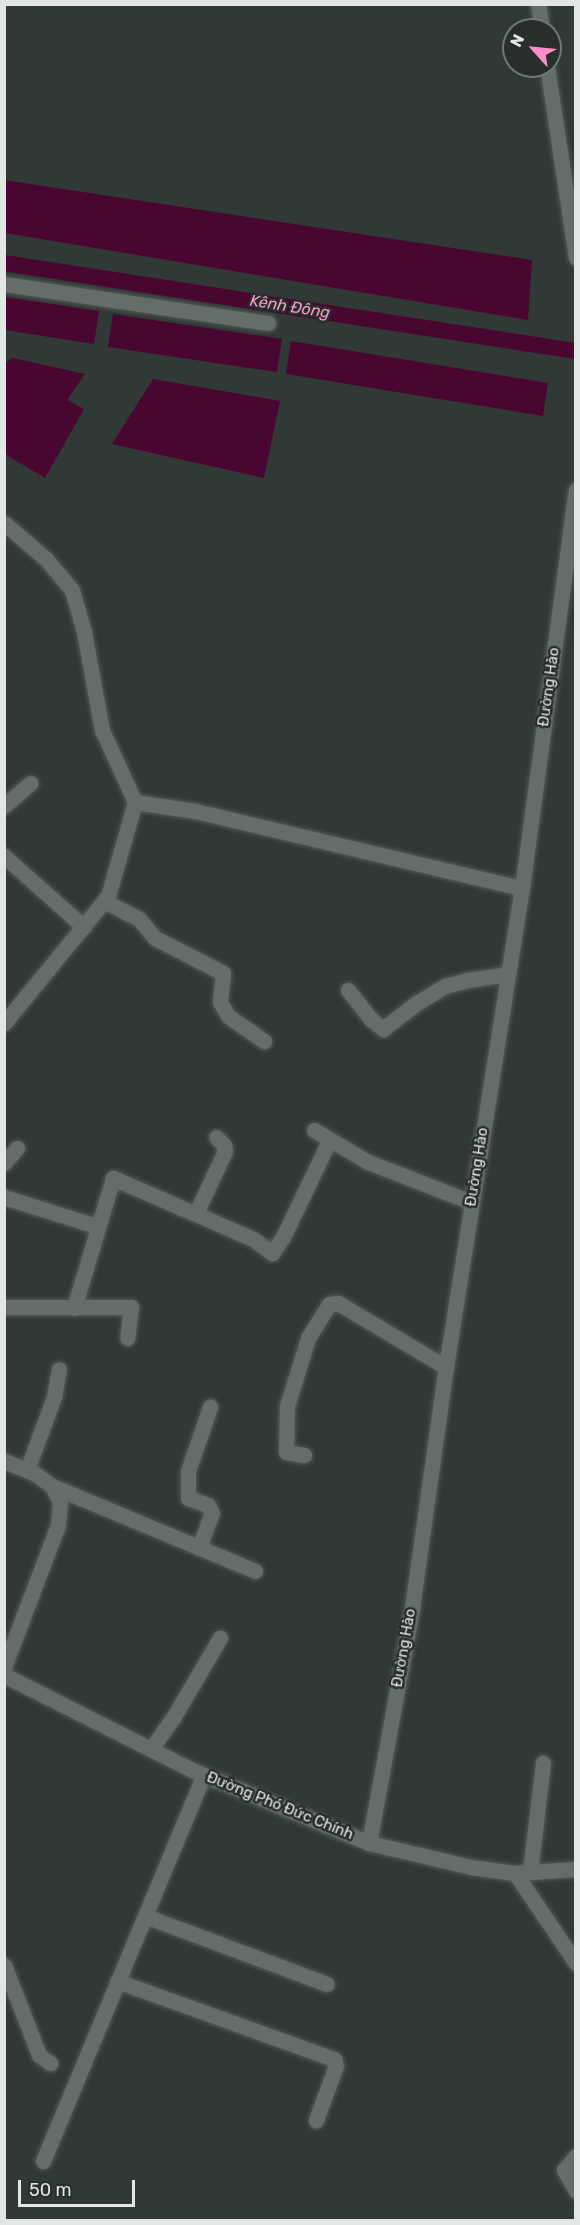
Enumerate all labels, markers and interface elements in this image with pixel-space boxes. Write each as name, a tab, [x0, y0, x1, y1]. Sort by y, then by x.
north arrow	[502, 18, 562, 78]
text: N	[506, 31, 528, 50]
water label: Kênh Đông	[249, 291, 331, 323]
street label: Đường Hào	[535, 646, 563, 728]
street label: Đường Hào	[462, 1126, 492, 1208]
street label: Đường Hào	[388, 1607, 420, 1689]
street label: Đường Phó Đức Chính	[204, 1768, 356, 1844]
scale bar	[21, 2168, 138, 2206]
text: 50 m	[29, 2179, 72, 2201]

